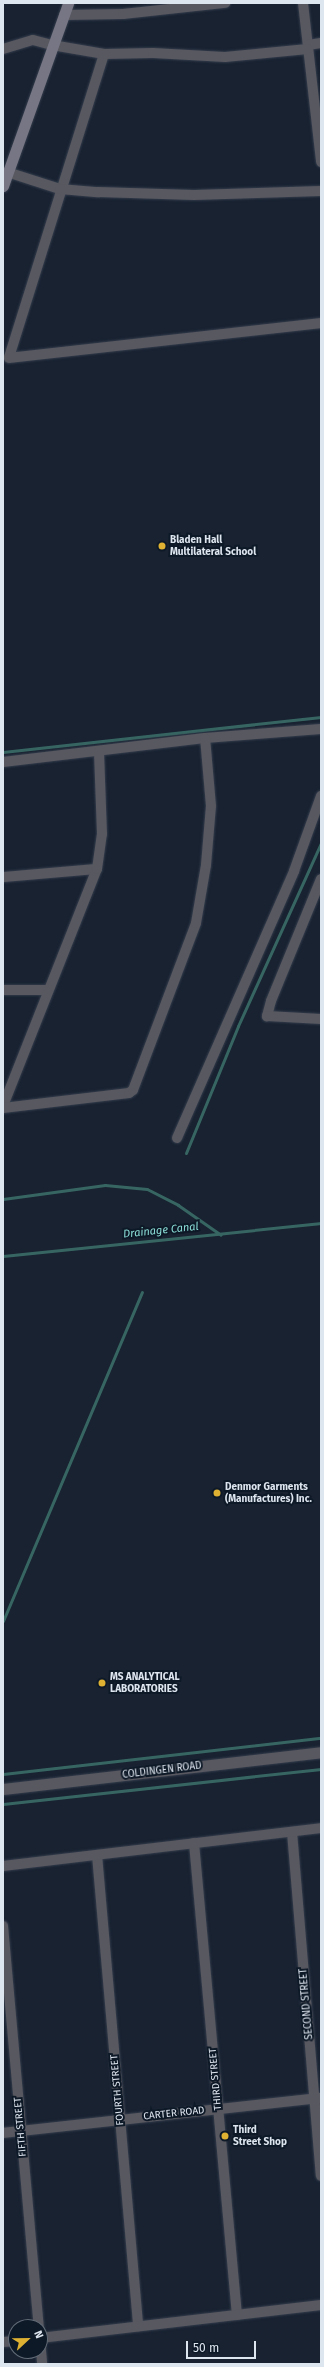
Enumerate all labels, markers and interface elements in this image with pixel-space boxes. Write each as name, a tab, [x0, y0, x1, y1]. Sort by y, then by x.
place label: Bladen Hall Multilateral School	[170, 534, 256, 558]
marker: Bladen Hall Multilateral School	[157, 541, 167, 551]
water label: Drainage Canal	[123, 1220, 199, 1242]
place label: Denmor Garments (Manufactures) Inc.	[225, 1481, 312, 1504]
marker: Denmor Garments (Manufactures) Inc.	[212, 1488, 222, 1498]
place label: MS ANALYTICAL LABORATORIES	[110, 1671, 180, 1694]
marker: MS ANALYTICAL LABORATORIES	[97, 1678, 107, 1688]
street label: COLDINGEN ROAD	[122, 1760, 202, 1782]
street label: SECOND STREET	[298, 1968, 316, 2040]
street label: THIRD STREET	[207, 2047, 225, 2111]
street label: FOURTH STREET	[109, 2054, 127, 2126]
street label: FIFTH STREET	[12, 2097, 30, 2157]
street label: CARTER ROAD	[143, 2105, 205, 2123]
place label: Third Street Shop	[233, 2124, 287, 2148]
marker: Third Street Shop	[220, 2131, 230, 2141]
north arrow	[8, 2319, 48, 2359]
text: N	[31, 2329, 46, 2341]
scale bar	[188, 2333, 258, 2359]
text: 50 m	[193, 2341, 219, 2355]

